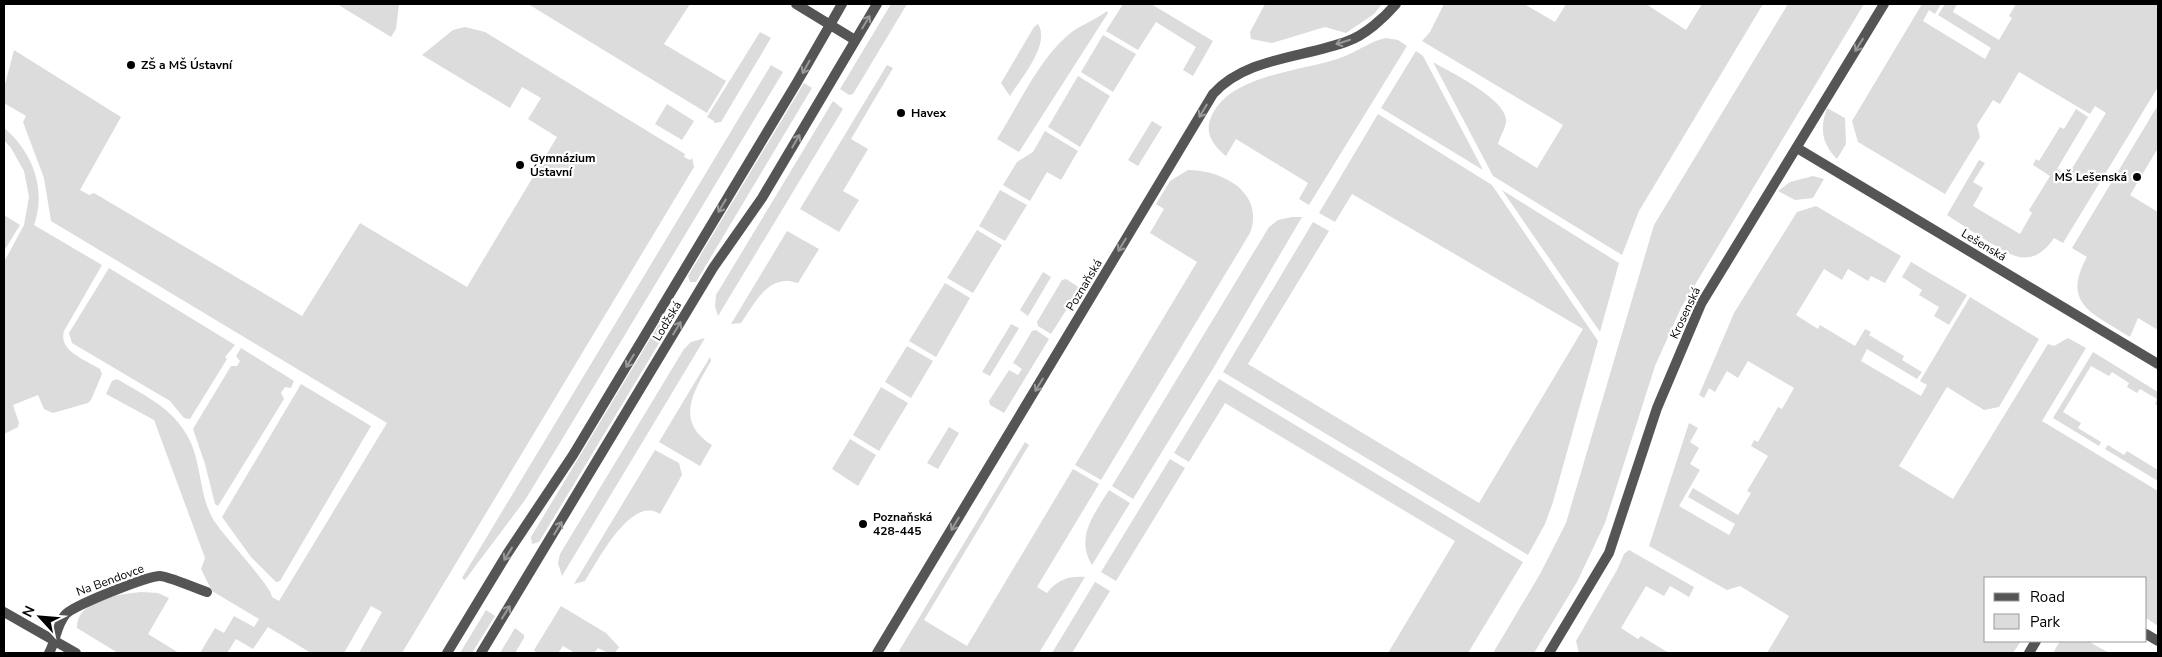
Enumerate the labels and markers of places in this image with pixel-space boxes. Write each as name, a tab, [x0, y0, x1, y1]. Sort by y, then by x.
place label: ZŠ a MŠ Ústavní	[141, 57, 233, 73]
marker: ZŠ a MŠ Ústavní	[125, 59, 137, 71]
place label: Havex	[911, 105, 946, 121]
marker: Havex	[895, 107, 907, 119]
place label: Gymnázium Ústavní	[530, 150, 595, 180]
marker: Gymnázium Ústavní	[514, 159, 526, 171]
place label: MŠ Lešenská	[2054, 169, 2127, 185]
marker: MŠ Lešenská	[2131, 171, 2143, 183]
place label: Poznaňská 428-445	[873, 509, 932, 539]
marker: Poznaňská 428-445	[857, 518, 869, 530]

